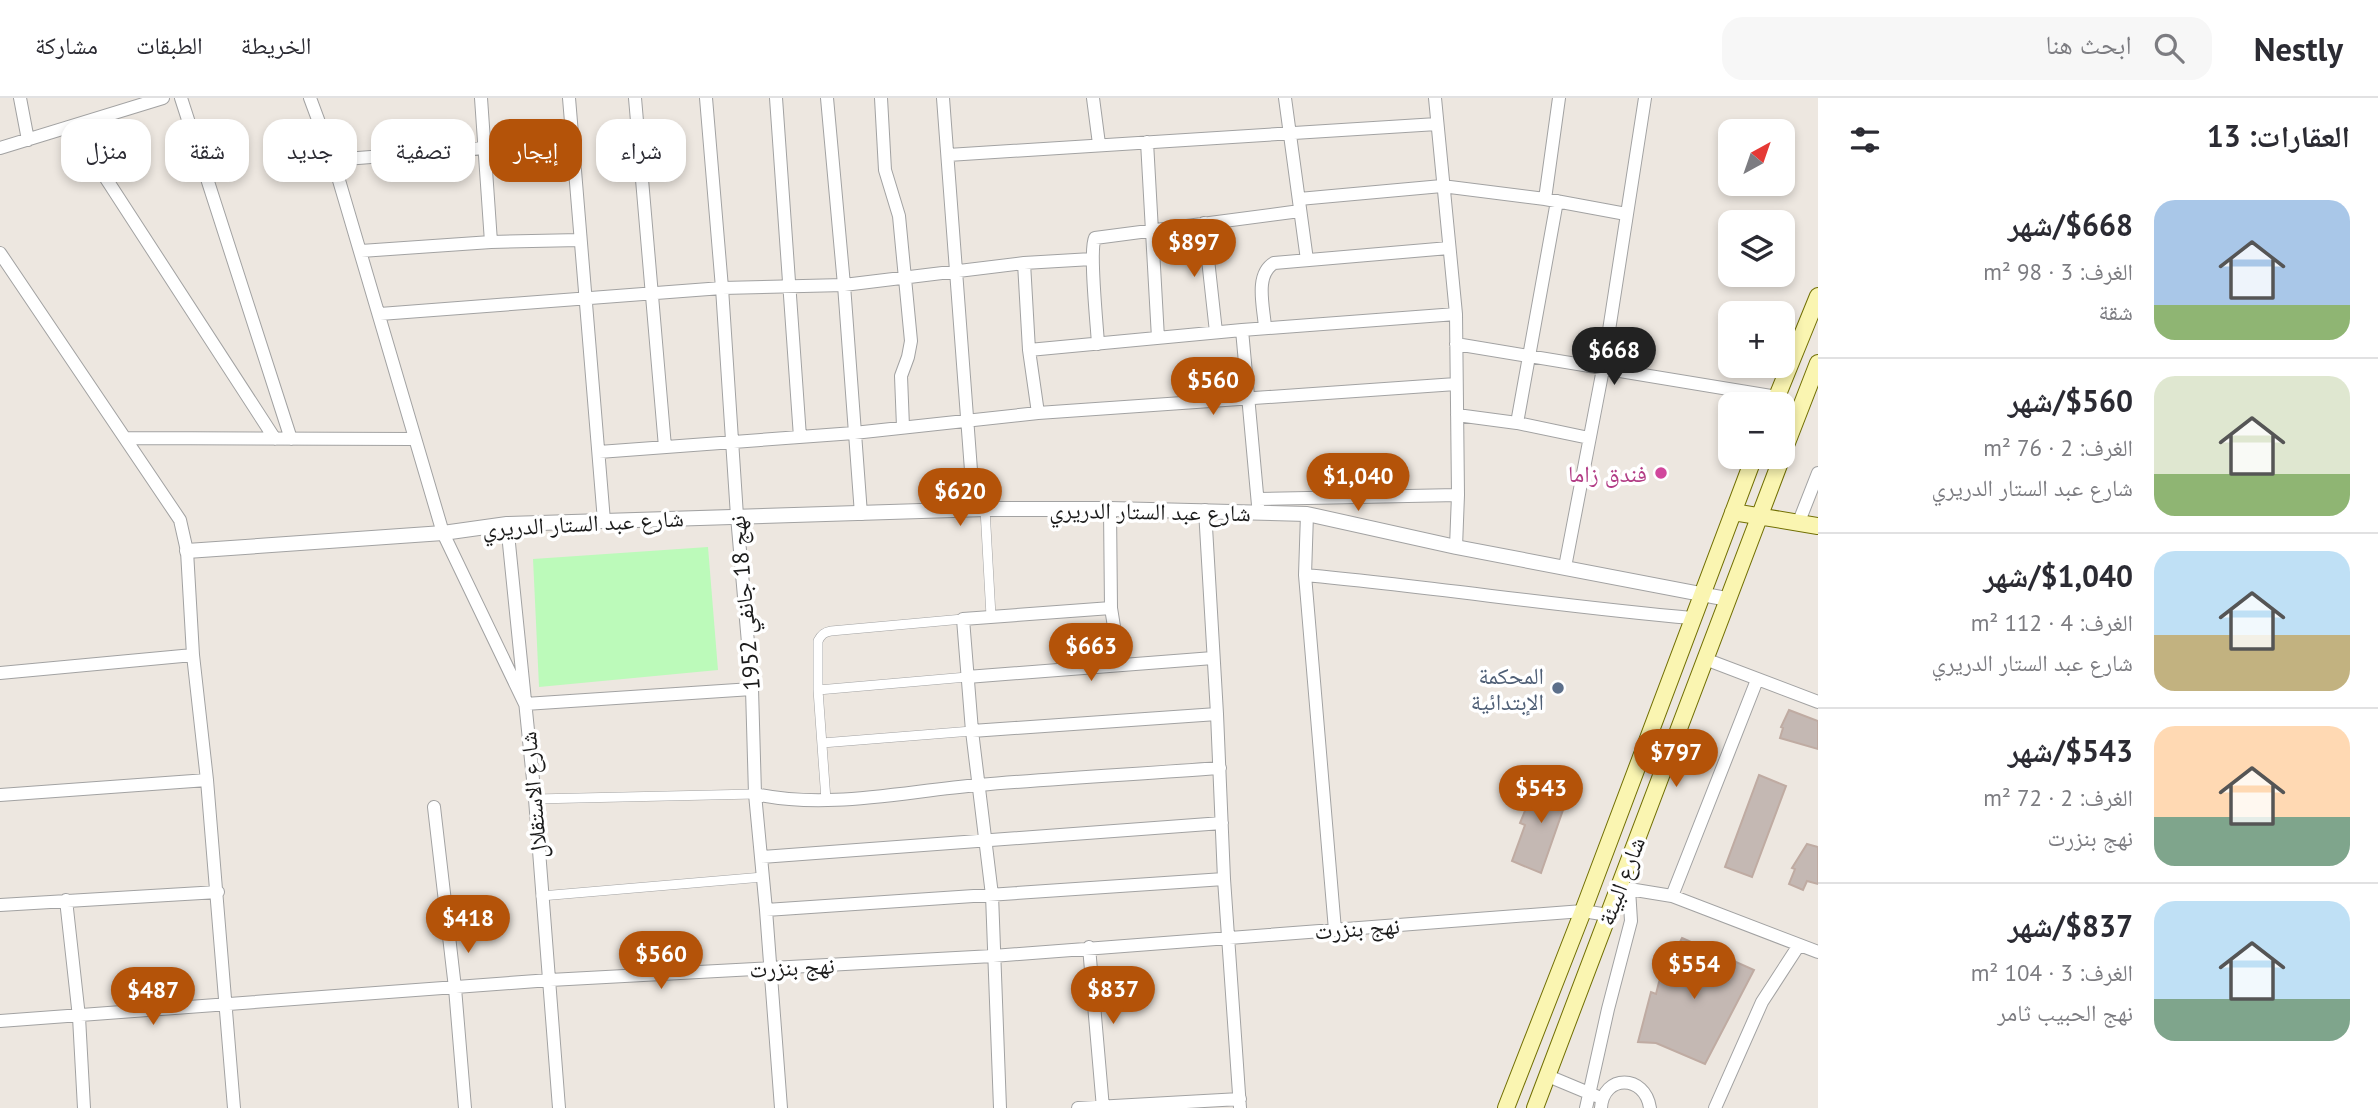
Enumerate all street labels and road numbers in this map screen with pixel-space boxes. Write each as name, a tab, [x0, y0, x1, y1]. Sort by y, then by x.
street label: شارع عبد الستار الدريري	[1049, 495, 1251, 532]
street label: شارع عبد الستار الدريري	[482, 503, 685, 548]
street label: نهج 18 جانفي 1952	[722, 514, 771, 692]
street label: شارع الاستقلال	[513, 730, 554, 860]
street label: شارع البيئة	[1591, 833, 1652, 930]
street label: نهج بنزرت	[1313, 911, 1401, 946]
street label: نهج بنزرت	[749, 950, 836, 985]

